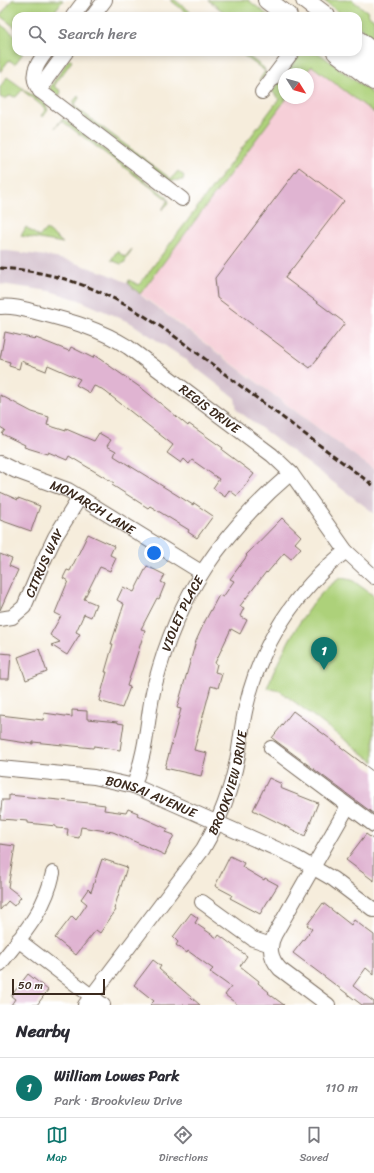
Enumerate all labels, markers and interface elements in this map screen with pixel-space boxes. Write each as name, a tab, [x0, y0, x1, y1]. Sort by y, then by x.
search box	[12, 12, 362, 56]
text: Search here	[58, 21, 137, 47]
icon: search	[26, 23, 48, 45]
north arrow	[278, 68, 314, 104]
street label: REGIS DRIVE	[174, 378, 246, 440]
street label: MONARCH LANE	[47, 473, 141, 541]
street label: CITRUS WAY	[18, 523, 70, 601]
your location	[144, 543, 164, 563]
street label: VIOLET PLACE	[155, 570, 210, 655]
pin: 1	[311, 637, 337, 670]
street label: BROOKVIEW DRIVE	[201, 728, 254, 839]
street label: BONSAI AVENUE	[103, 769, 201, 825]
text: 50 m	[18, 976, 43, 995]
scale bar	[12, 977, 105, 996]
text: Nearby	[16, 1016, 70, 1046]
text: William Lowes Park	[54, 1063, 179, 1089]
text: 1	[26, 1076, 32, 1099]
text: 110 m	[325, 1076, 358, 1099]
text: Park · Brookview Drive	[54, 1089, 182, 1112]
tab: Map	[46, 1124, 68, 1167]
tab: Directions	[159, 1124, 208, 1167]
tab: Saved	[299, 1124, 328, 1167]

